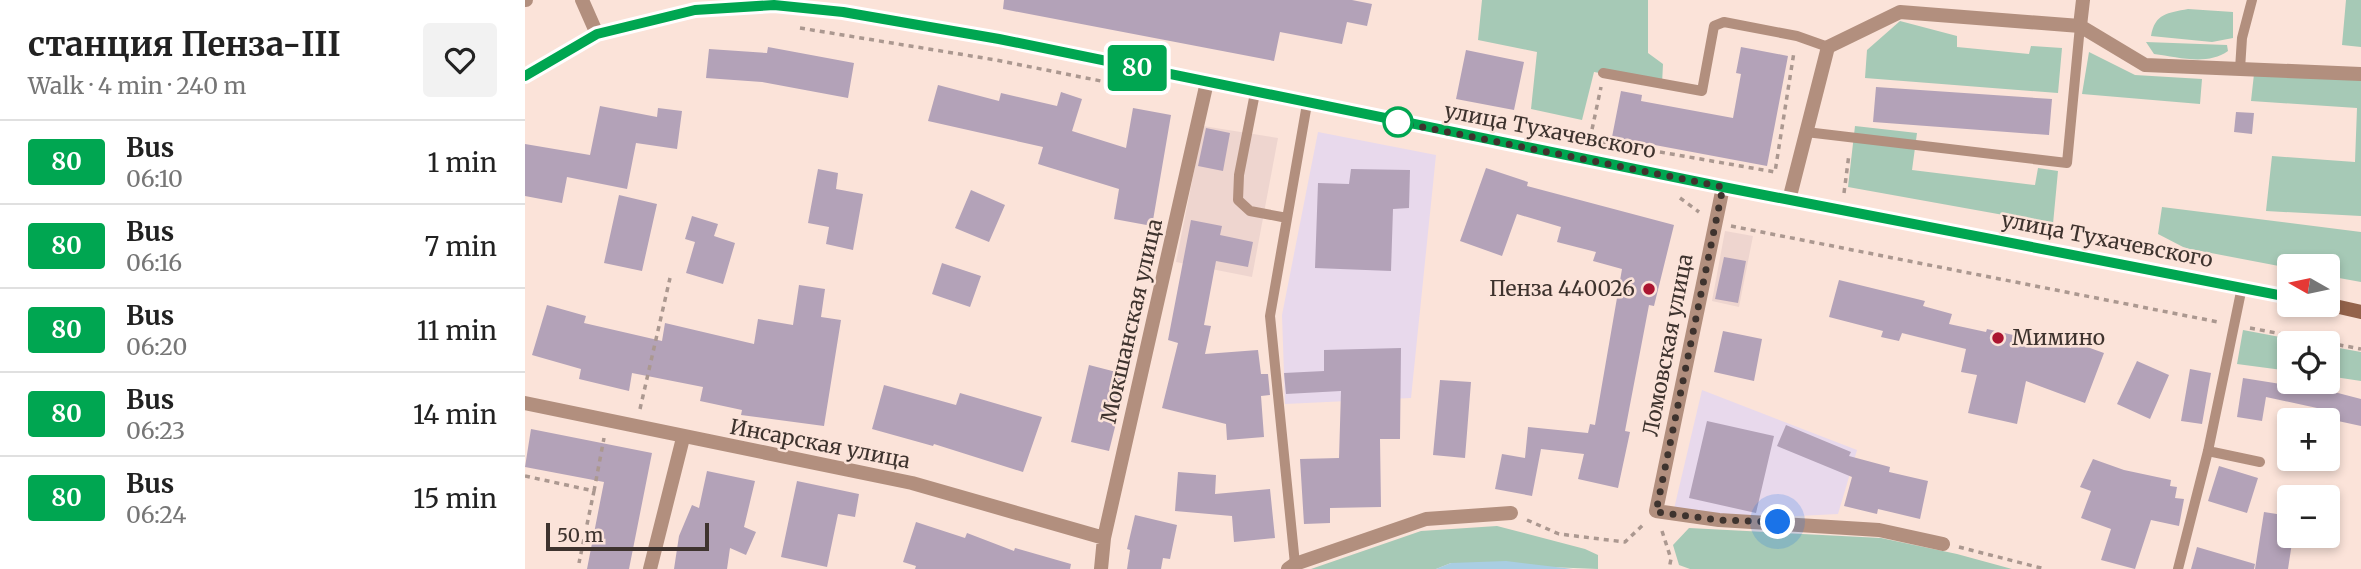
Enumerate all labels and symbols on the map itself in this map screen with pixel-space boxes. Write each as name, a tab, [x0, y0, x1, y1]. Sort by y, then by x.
line badge: 80	[1105, 45, 1169, 91]
street label: улица Тухачевского	[1442, 97, 1658, 164]
unlabelled marker	[1383, 107, 1413, 137]
street label: улица Тухачевского	[1999, 206, 2215, 273]
street label: Мокшанская улица	[1095, 216, 1168, 426]
street label: Ломовская улица	[1637, 251, 1698, 438]
north arrow	[2277, 254, 2340, 317]
place label: Пенза 440026	[1489, 275, 1635, 302]
marker: Пенза 440026	[1641, 281, 1657, 297]
place label: Мимино	[2012, 324, 2105, 351]
marker: Мимино	[1990, 330, 2006, 346]
street label: Инсарская улица	[728, 413, 913, 474]
your location	[1760, 504, 1795, 539]
scale bar	[546, 520, 709, 552]

